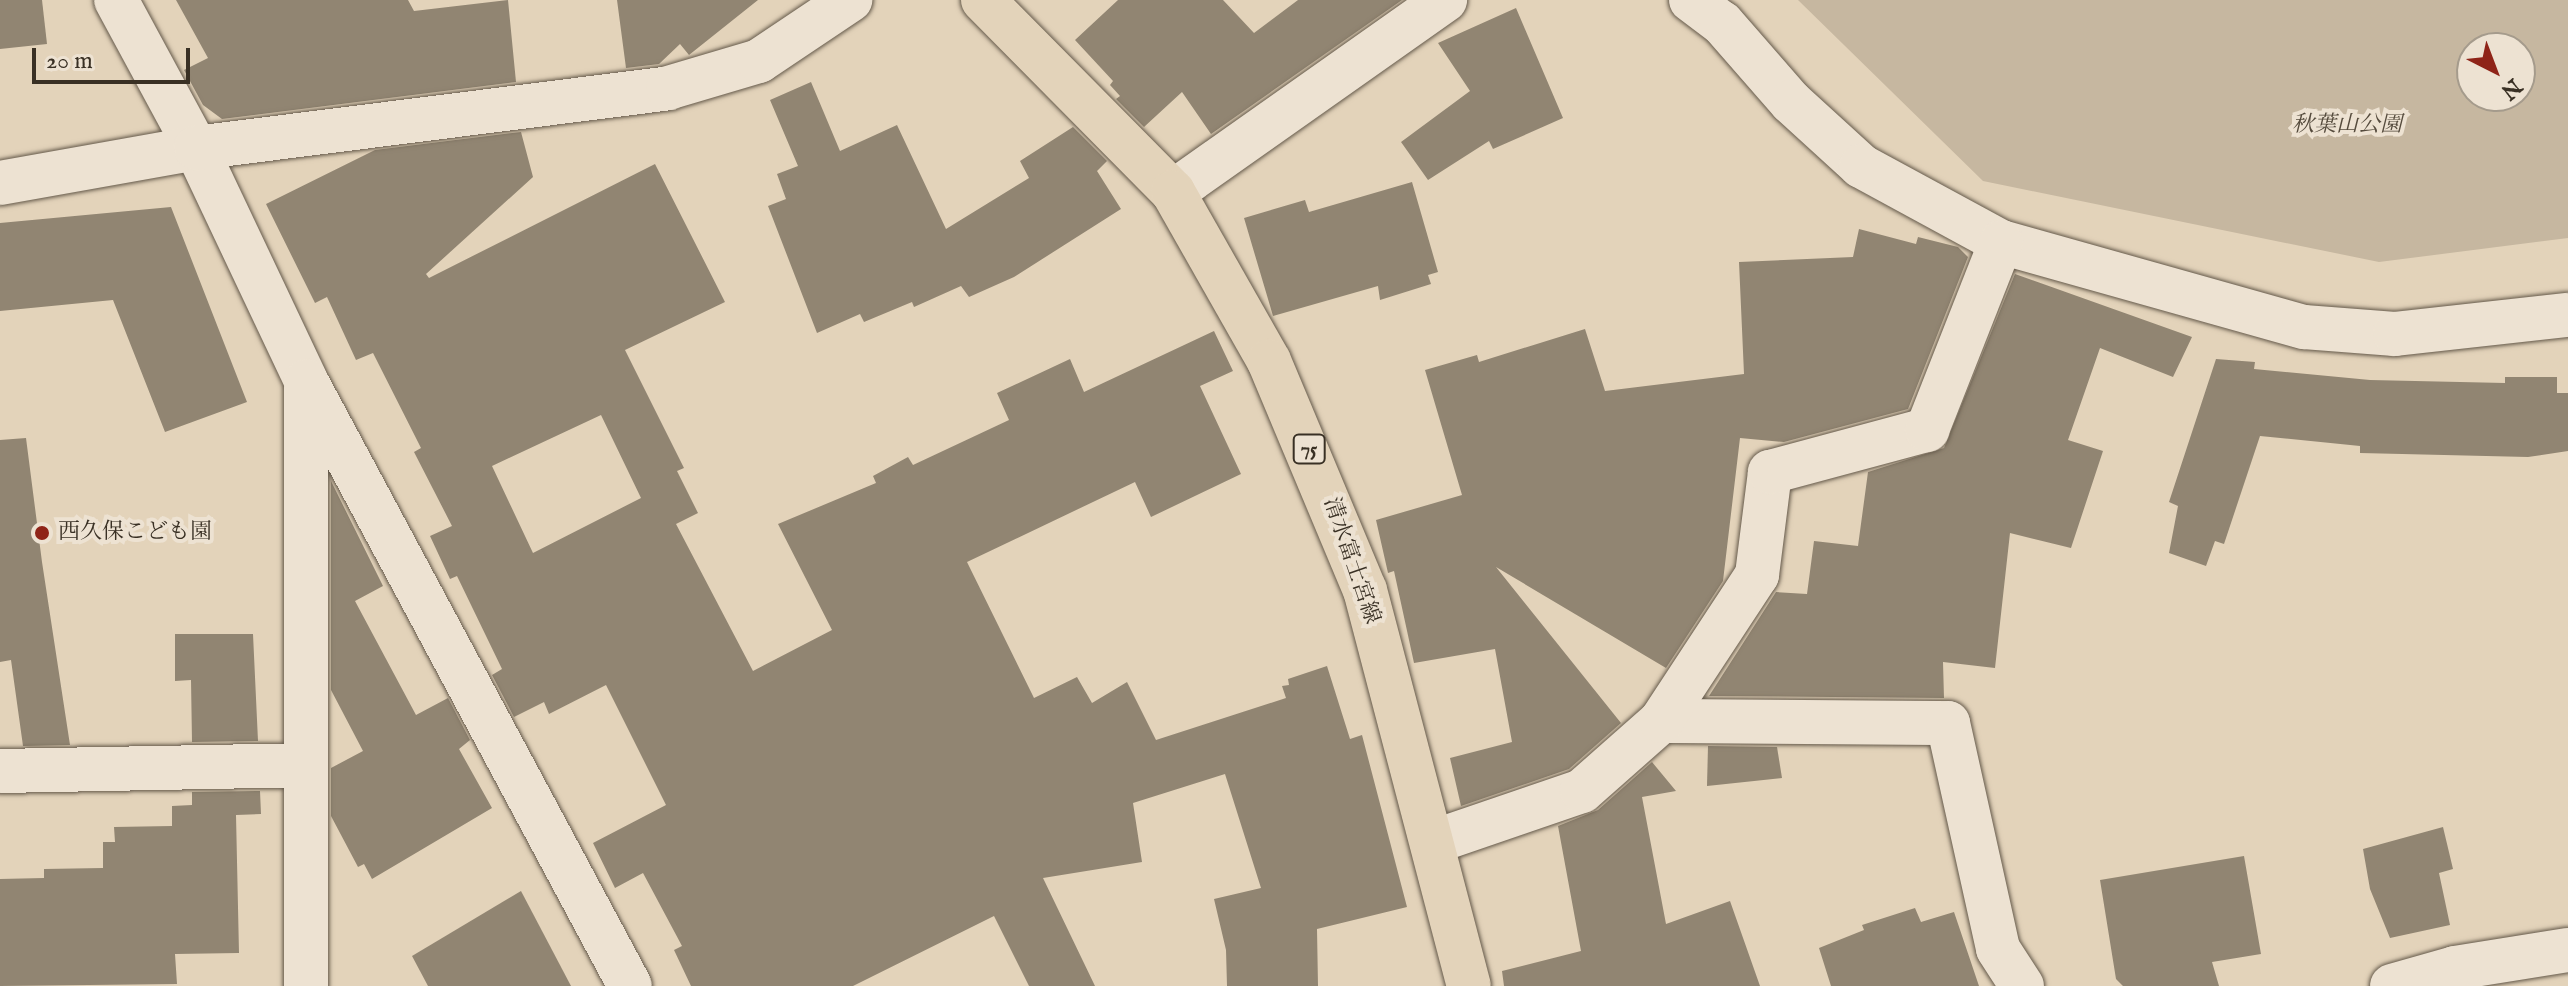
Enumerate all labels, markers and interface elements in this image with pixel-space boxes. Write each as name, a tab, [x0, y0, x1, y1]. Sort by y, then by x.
scale bar	[36, 32, 194, 82]
north arrow	[2456, 32, 2536, 112]
text: 20 m	[46, 46, 93, 77]
text: N	[2494, 72, 2527, 105]
park label: 秋葉山公園	[2292, 113, 2402, 139]
road number: 75	[1291, 433, 1327, 465]
street label: 清水富士宮線	[1317, 494, 1385, 628]
place label: 西久保こども園	[58, 520, 212, 546]
marker: 西久保こども園	[33, 524, 51, 542]

